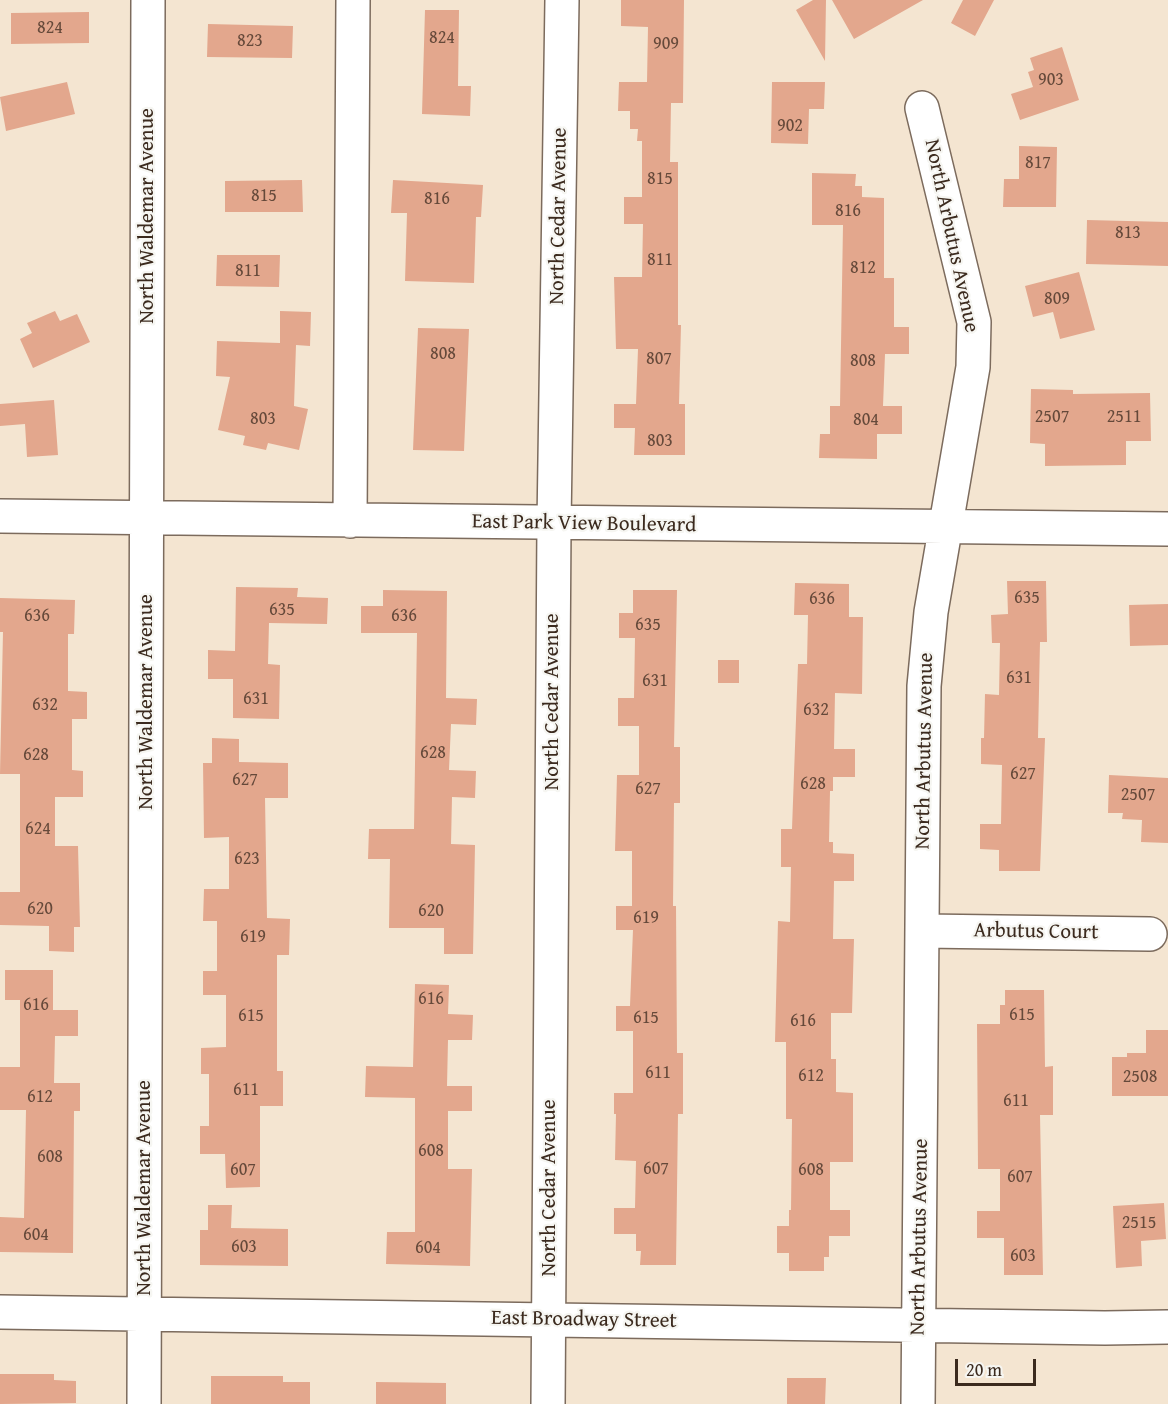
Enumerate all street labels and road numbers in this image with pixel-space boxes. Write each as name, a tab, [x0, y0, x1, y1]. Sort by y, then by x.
street label: North Waldemar Avenue	[135, 108, 161, 324]
street label: North Cedar Avenue	[545, 127, 573, 305]
street label: North Arbutus Avenue	[918, 137, 984, 335]
street label: East Park View Boulevard	[472, 509, 696, 539]
street label: North Waldemar Avenue	[134, 594, 160, 810]
street label: North Cedar Avenue	[540, 613, 566, 791]
street label: North Arbutus Avenue	[911, 652, 939, 850]
street label: Arbutus Court	[973, 918, 1099, 946]
street label: North Waldemar Avenue	[132, 1080, 158, 1296]
street label: North Cedar Avenue	[537, 1099, 563, 1277]
street label: North Arbutus Avenue	[906, 1138, 934, 1336]
street label: East Broadway Street	[491, 1306, 677, 1334]

